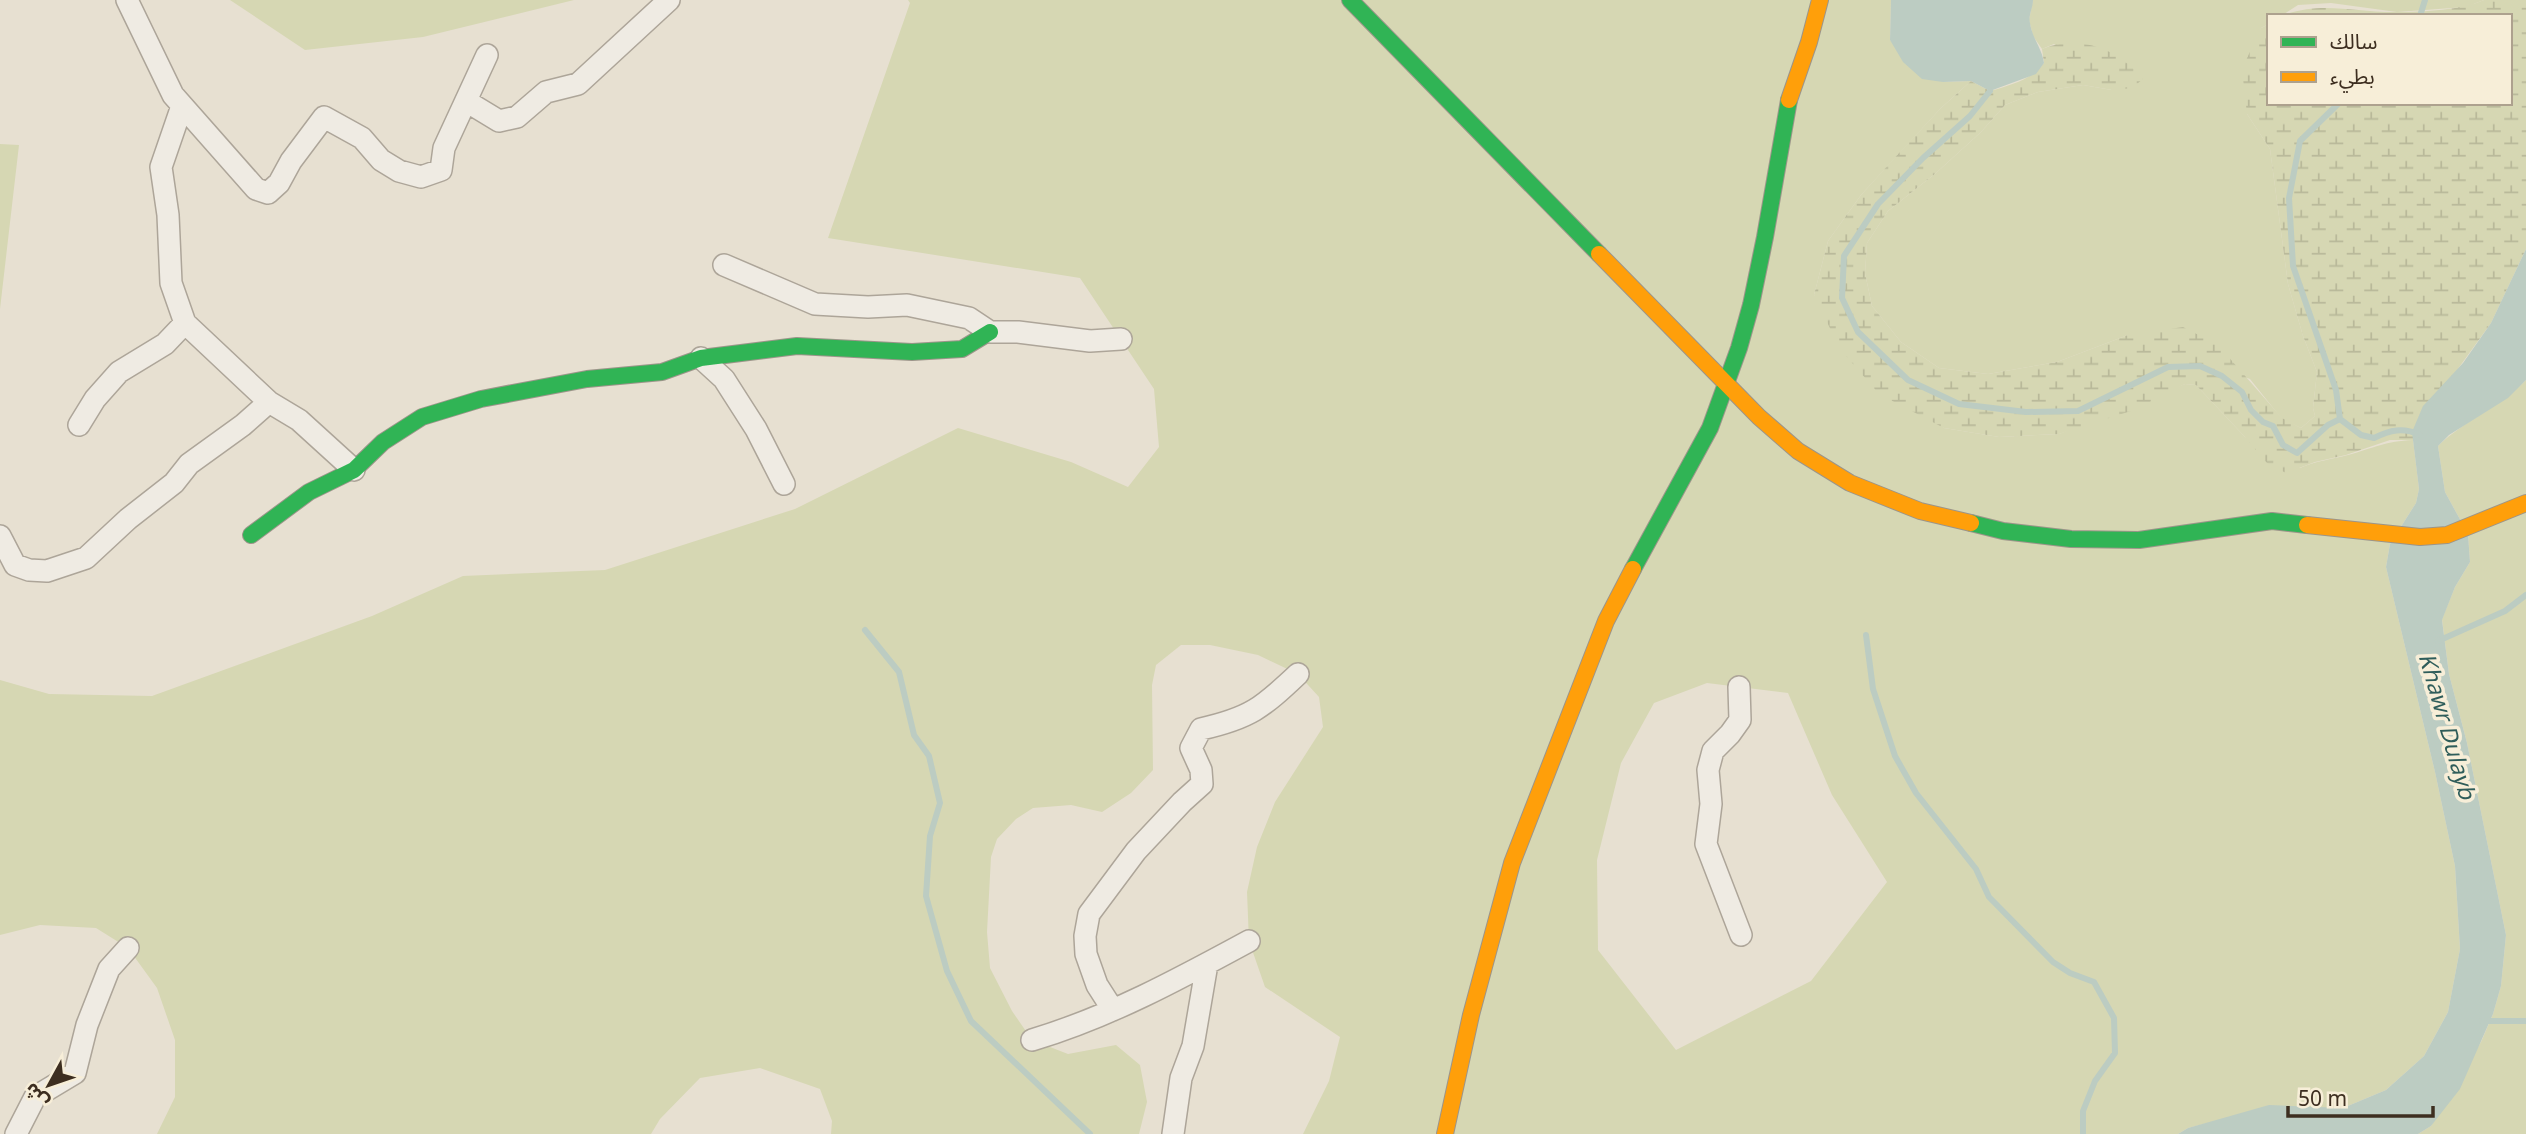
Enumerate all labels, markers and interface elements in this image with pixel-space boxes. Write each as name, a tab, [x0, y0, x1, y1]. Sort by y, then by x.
legend	[2267, 14, 2512, 105]
text: سالك	[2330, 20, 2377, 64]
text: بطيء	[2330, 55, 2375, 99]
water label: Khawr Dulayb	[2402, 647, 2491, 807]
north arrow	[14, 1050, 84, 1120]
text: ش	[13, 1072, 60, 1118]
scale bar	[2288, 1074, 2433, 1118]
text: 50 m	[2298, 1077, 2347, 1121]

